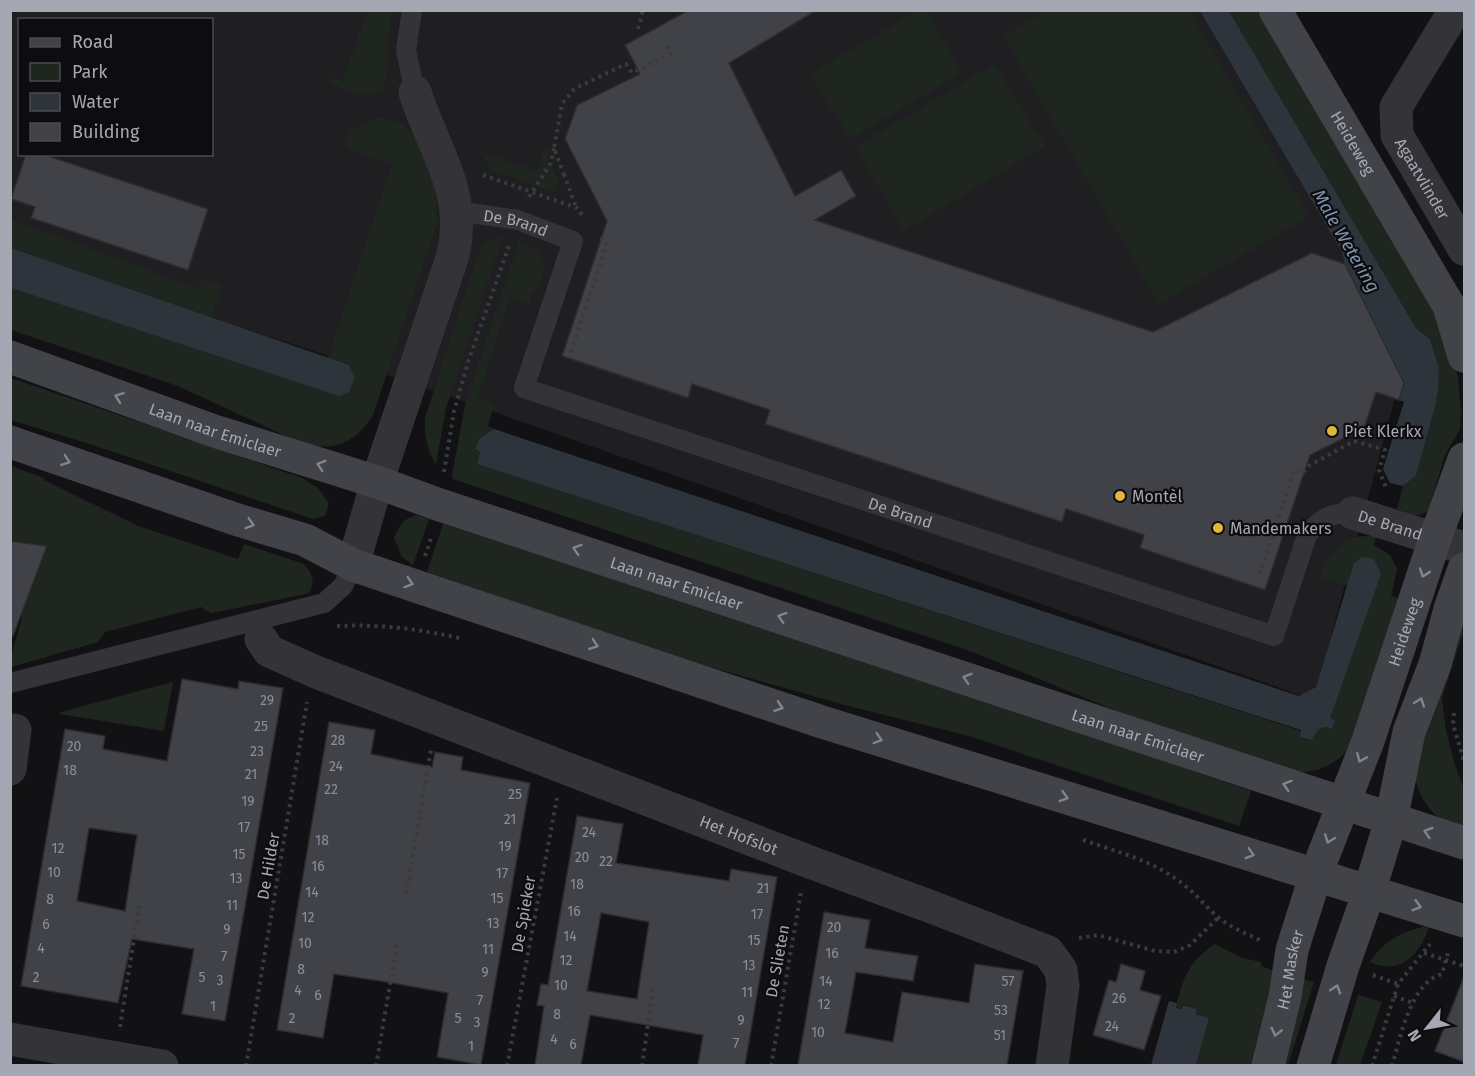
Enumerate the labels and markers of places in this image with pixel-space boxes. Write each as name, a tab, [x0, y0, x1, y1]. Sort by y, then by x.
place label: Piet Klerkx	[1344, 422, 1422, 441]
marker: Piet Klerkx	[1325, 424, 1339, 438]
place label: Montèl	[1132, 487, 1182, 506]
marker: Montèl	[1113, 489, 1127, 503]
place label: Mandemakers	[1230, 519, 1331, 538]
marker: Mandemakers	[1211, 521, 1225, 535]

